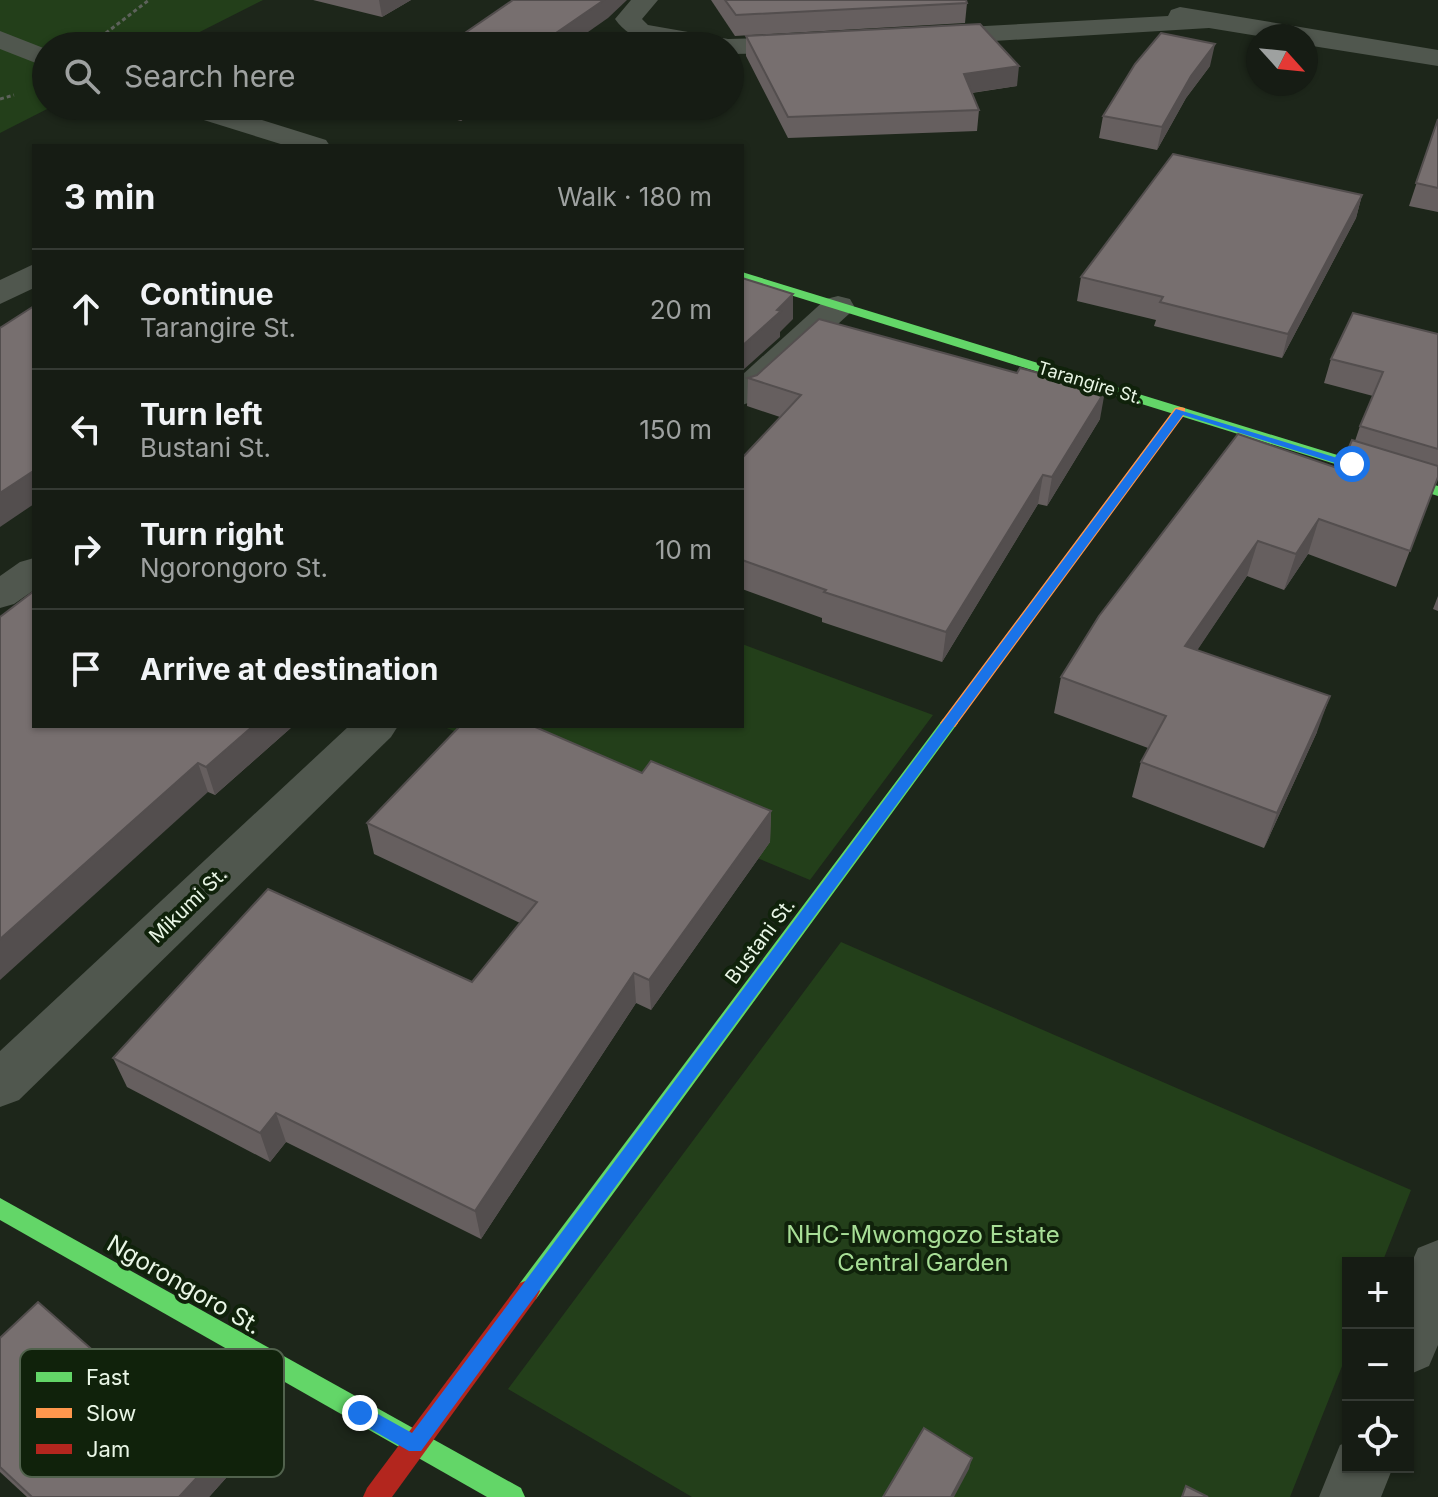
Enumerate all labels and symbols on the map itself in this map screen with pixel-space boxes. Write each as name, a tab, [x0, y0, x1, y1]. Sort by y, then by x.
north arrow	[1246, 24, 1318, 96]
street label: Tarangire St.	[1035, 357, 1145, 408]
route start	[1334, 446, 1370, 482]
street label: Mikumi St.	[144, 862, 232, 948]
street label: Bustani St.	[720, 894, 800, 988]
park label: NHC-Mwomgozo Estate Central Garden	[786, 1220, 1060, 1277]
street label: Ngorongoro St.	[102, 1229, 267, 1340]
legend	[20, 1349, 284, 1477]
text: Fast	[86, 1364, 130, 1390]
route end	[342, 1395, 378, 1431]
text: Slow	[86, 1400, 136, 1426]
text: Jam	[86, 1436, 130, 1462]

